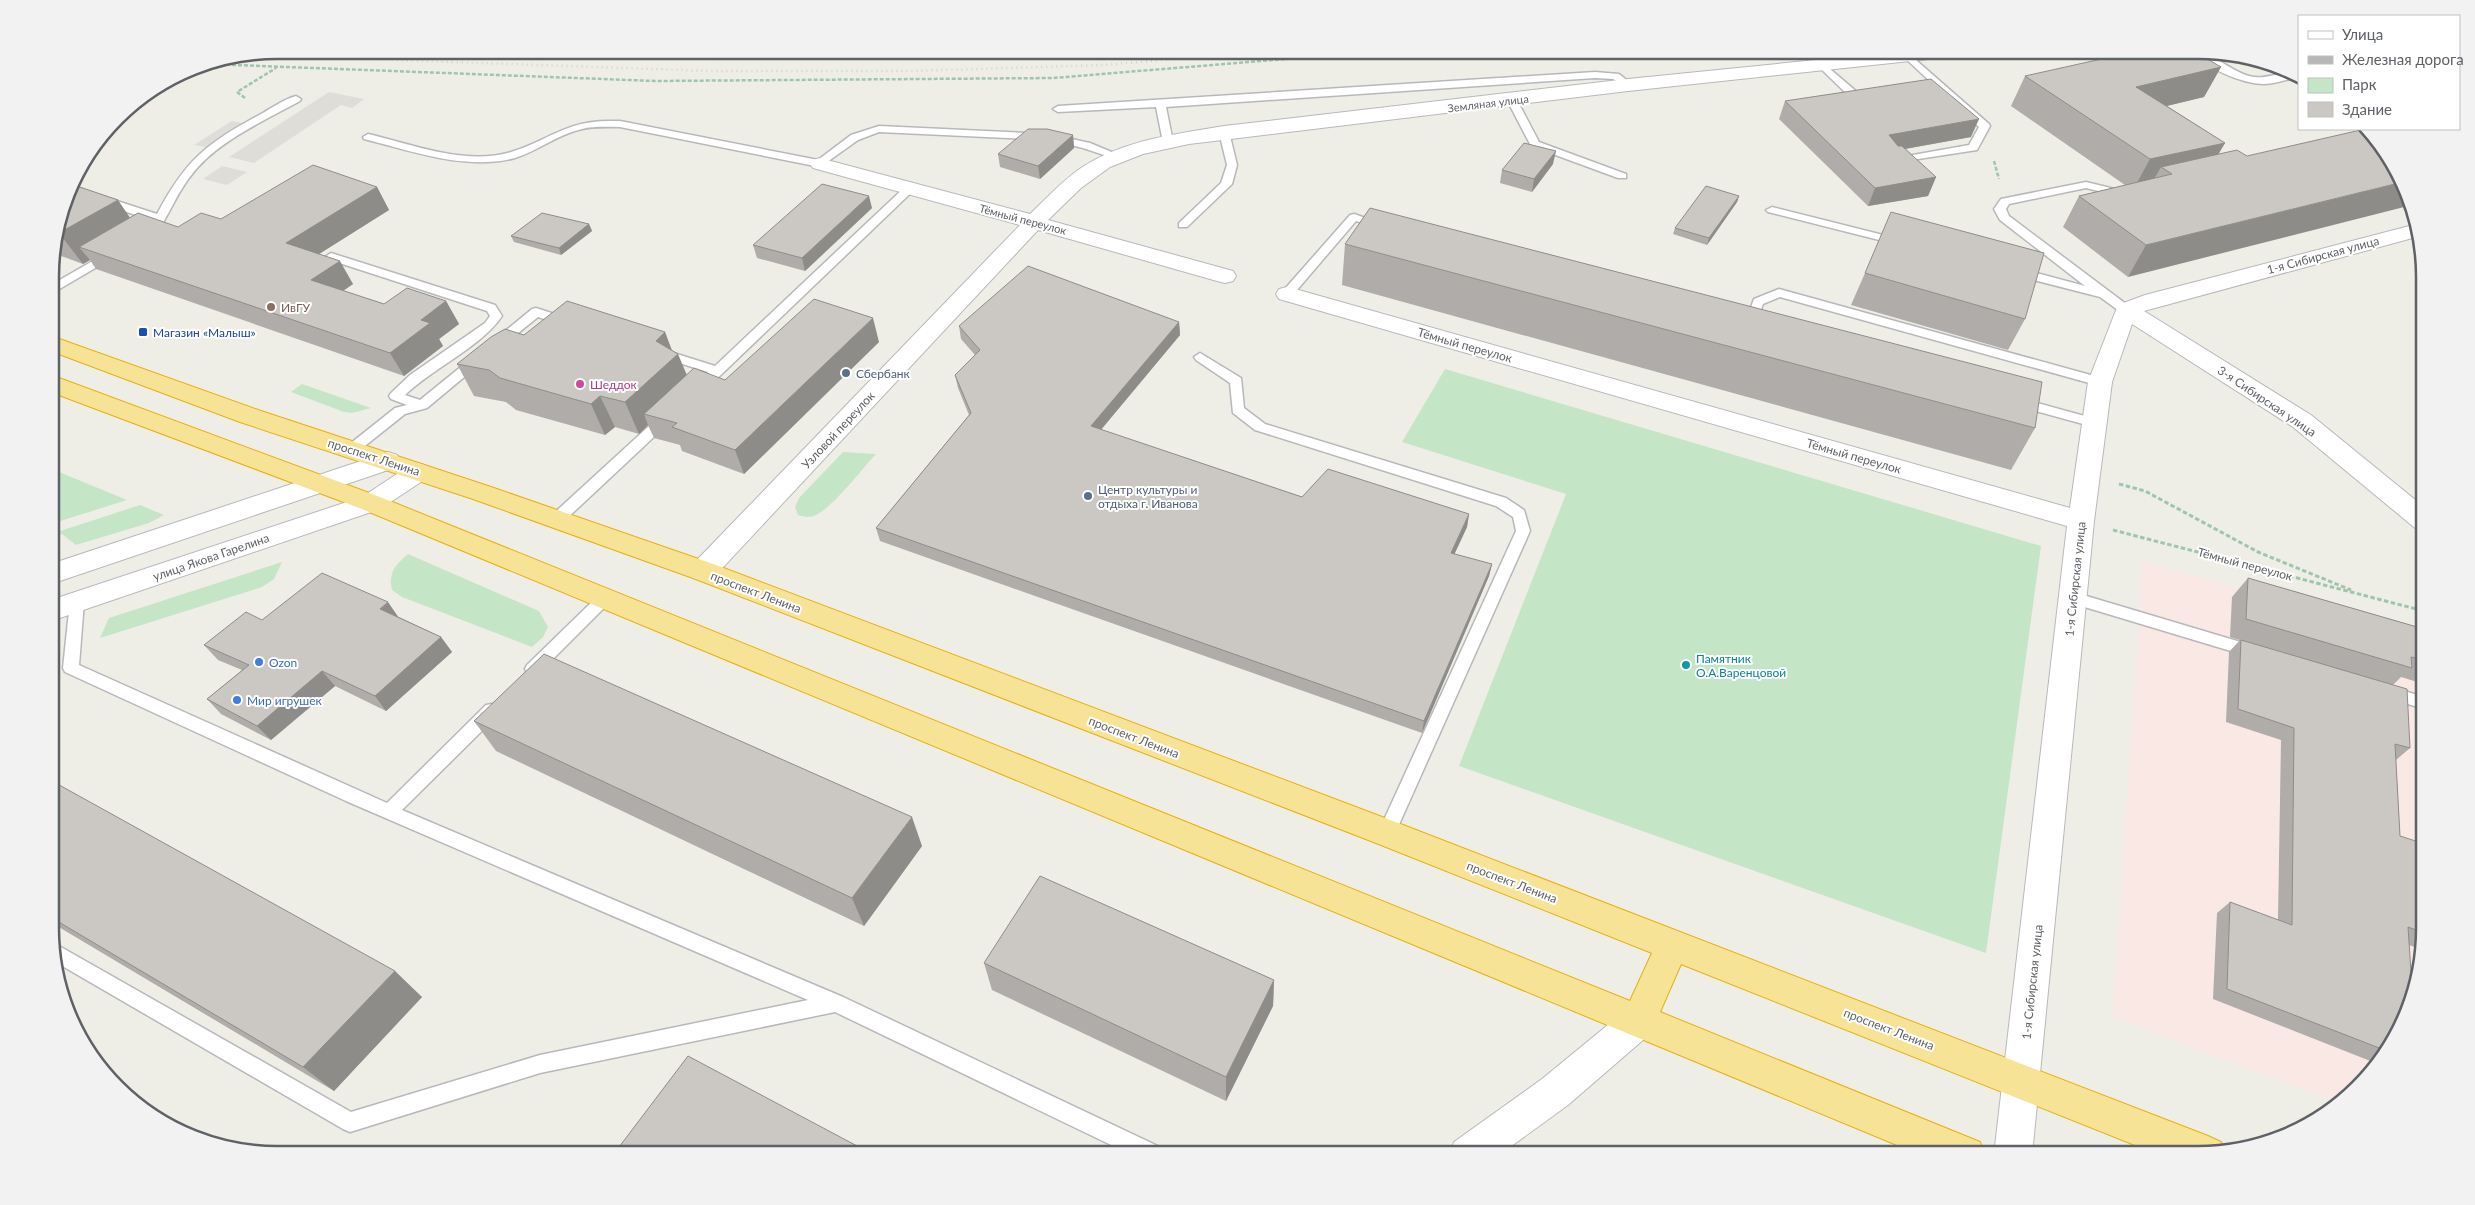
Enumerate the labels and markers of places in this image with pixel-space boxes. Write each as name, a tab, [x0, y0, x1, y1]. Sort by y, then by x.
place label: ИвГУ	[281, 300, 310, 315]
marker: ИвГУ	[265, 301, 277, 313]
place label: Магазин «Малыш»	[153, 325, 256, 340]
marker: Магазин «Малыш»	[137, 326, 149, 338]
place label: Сбербанк	[856, 366, 911, 381]
marker: Сбербанк	[840, 367, 852, 379]
place label: Шеддок	[590, 377, 638, 392]
marker: Шеддок	[574, 378, 586, 390]
place label: Центр культуры и отдыха г. Иванова	[1098, 482, 1198, 511]
marker: Центр культуры и отдыха г. Иванова	[1082, 490, 1094, 502]
place label: Памятник О.А.Варенцовой	[1696, 651, 1786, 680]
place label: Ozon	[269, 655, 297, 670]
marker: Ozon	[253, 656, 265, 668]
marker: Памятник О.А.Варенцовой	[1680, 659, 1692, 671]
place label: Мир игрушек	[247, 693, 323, 708]
marker: Мир игрушек	[231, 694, 243, 706]

